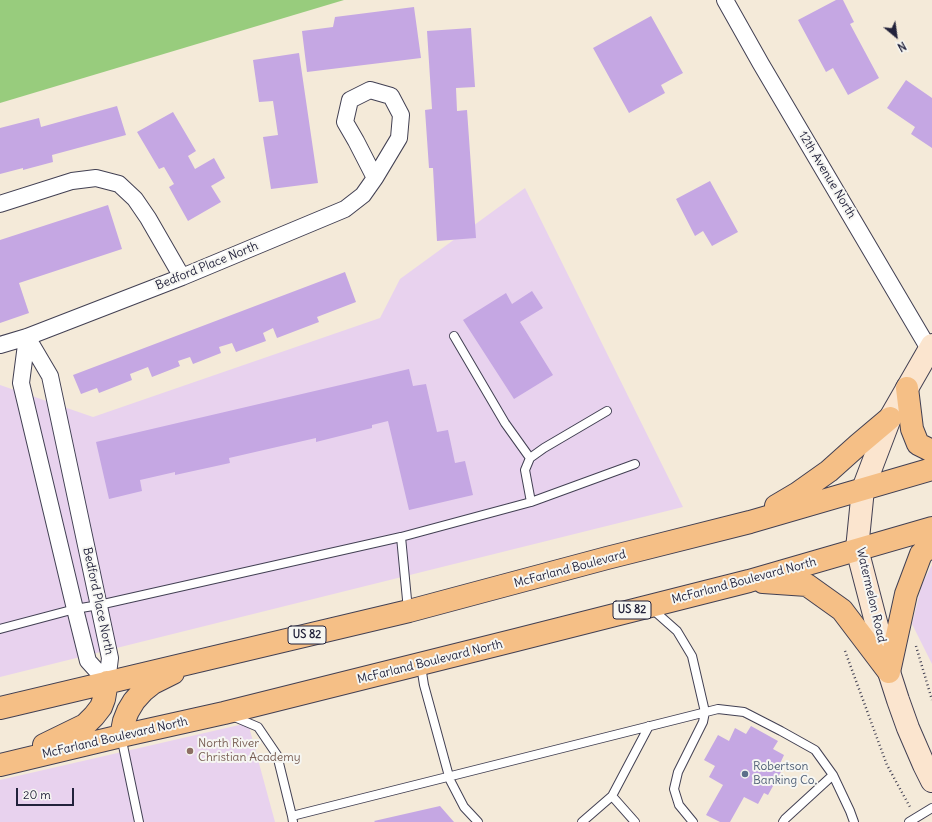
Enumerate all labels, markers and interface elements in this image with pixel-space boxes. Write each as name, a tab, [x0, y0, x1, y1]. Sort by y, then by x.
north arrow	[876, 16, 916, 56]
text: N	[895, 39, 909, 54]
street label: 12th Avenue North	[795, 129, 859, 221]
street label: Bedford Place North	[154, 239, 260, 293]
street label: Bedford Place North	[80, 546, 116, 656]
street label: Watermelon Road	[853, 546, 889, 644]
street label: McFarland Boulevard	[512, 547, 628, 591]
street label: McFarland Boulevard North	[670, 555, 818, 607]
road number: US 82	[613, 601, 651, 619]
road number: US 82	[288, 626, 326, 644]
street label: McFarland Boulevard North	[356, 637, 504, 687]
street label: McFarland Boulevard North	[41, 714, 189, 762]
place label: North River Christian Academy	[198, 737, 301, 765]
marker: North River Christian Academy	[185, 746, 195, 756]
place label: Robertson Banking Co.	[753, 760, 817, 788]
marker: Robertson Banking Co.	[740, 769, 750, 779]
scale bar	[18, 780, 76, 806]
text: 20 m	[23, 787, 51, 802]

